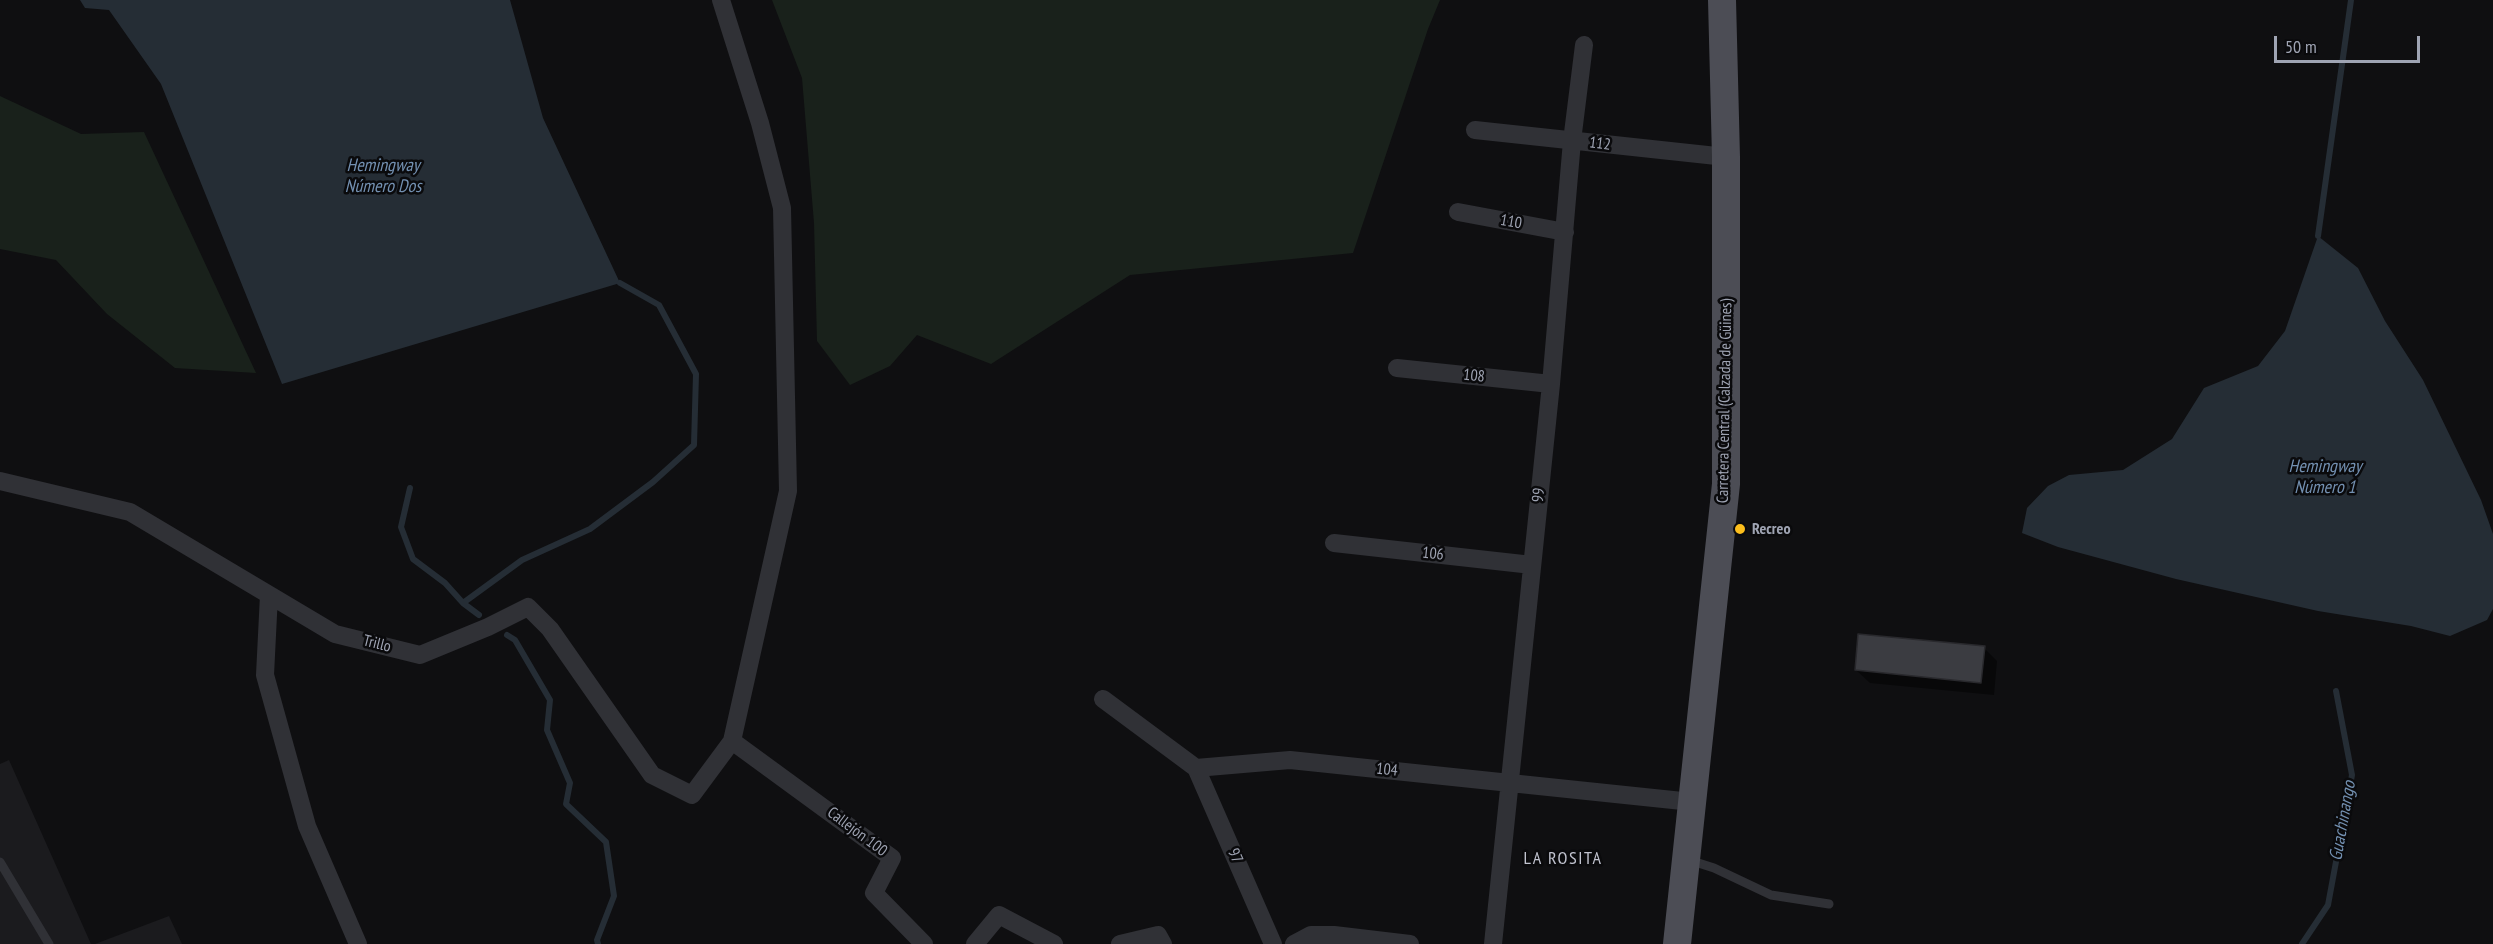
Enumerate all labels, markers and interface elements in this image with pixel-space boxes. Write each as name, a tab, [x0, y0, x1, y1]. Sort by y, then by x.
scale bar	[2277, 24, 2422, 62]
text: 50 m	[2285, 35, 2317, 58]
street label: 112	[1588, 133, 1612, 155]
water label: Hemingway Número Dos	[345, 155, 421, 198]
street label: 110	[1499, 211, 1523, 233]
street label: Carretera Central (Calzada de Güines)	[1714, 299, 1736, 503]
street label: 108	[1462, 365, 1486, 387]
water label: Hemingway Número 1	[2289, 456, 2361, 498]
street label: 99	[1529, 487, 1549, 503]
place label: Recreo	[1752, 519, 1791, 539]
marker: Recreo	[1733, 522, 1747, 536]
street label: 106	[1421, 543, 1445, 565]
street label: Trillo	[361, 631, 393, 657]
street label: 104	[1375, 759, 1399, 781]
water label: Guachinango	[2325, 779, 2361, 863]
street label: Callejón 100	[823, 803, 891, 861]
street label: 97	[1223, 846, 1247, 866]
district label: LA ROSITA	[1524, 848, 1602, 870]

